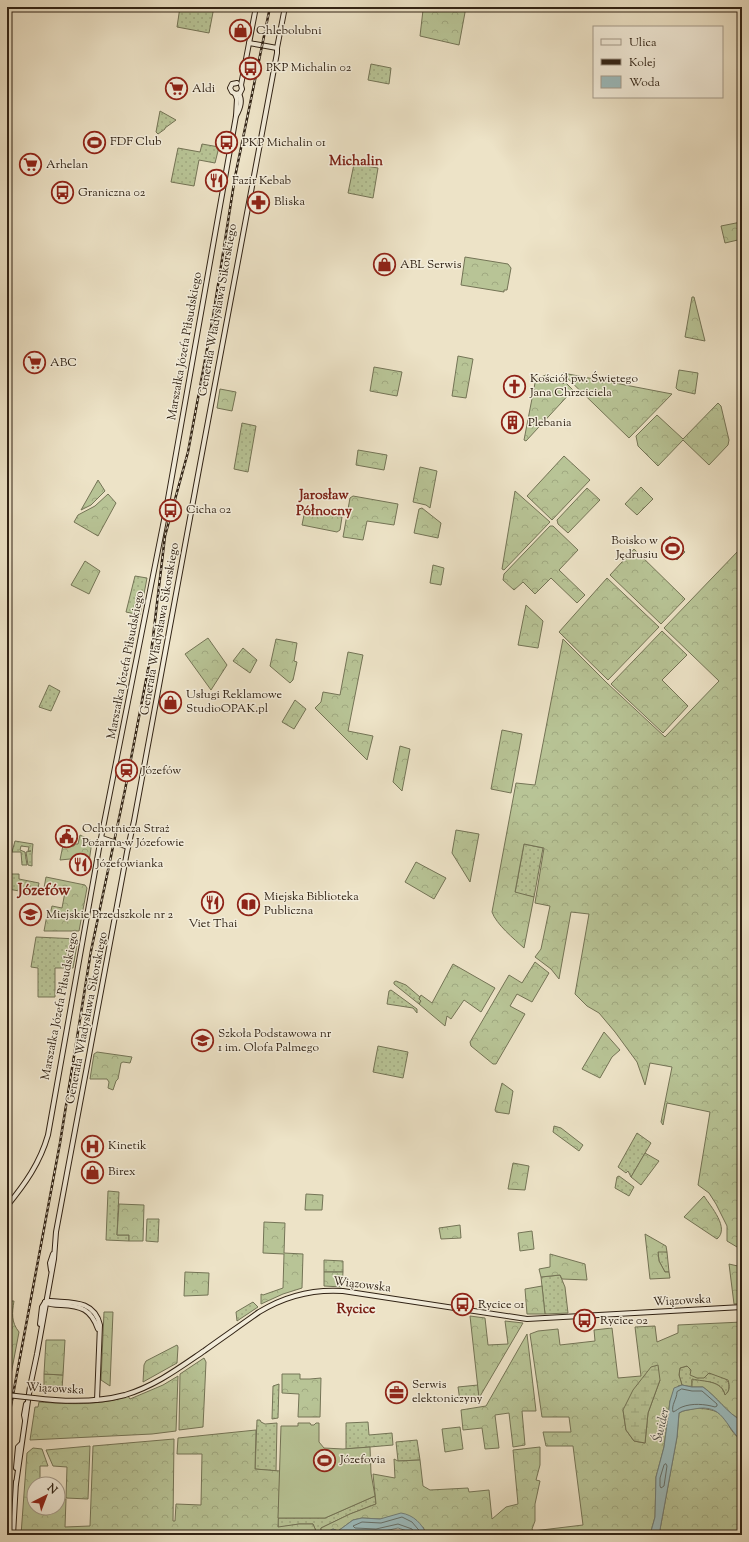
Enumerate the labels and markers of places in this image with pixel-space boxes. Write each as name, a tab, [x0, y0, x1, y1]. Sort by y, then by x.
shop icon: Chlebolubni	[227, 18, 253, 44]
place label: Chlebolubni	[256, 22, 322, 40]
bus stop icon: PKP Michalin 02	[237, 55, 263, 81]
place label: PKP Michalin 02	[266, 59, 352, 77]
supermarket icon: Aldi	[163, 76, 189, 102]
place label: Aldi	[192, 80, 216, 98]
sports icon: FDF Club	[82, 129, 108, 155]
bus stop icon: PKP Michalin 01	[213, 130, 239, 156]
place label: FDF Club	[110, 133, 162, 151]
place label: PKP Michalin 01	[242, 134, 326, 152]
supermarket icon: Arhelan	[18, 152, 44, 178]
place label: Arhelan	[46, 156, 88, 174]
restaurant icon: Fazir Kebab	[204, 168, 230, 194]
place label: Fazir Kebab	[232, 172, 292, 190]
bus stop icon: Graniczna 02	[50, 180, 76, 206]
place label: Graniczna 02	[78, 184, 146, 202]
pharmacy icon: Bliska	[245, 189, 271, 215]
place label: Bliska	[274, 193, 306, 211]
shop icon: ABL Serwis	[372, 252, 398, 278]
place label: ABL Serwis	[400, 256, 462, 274]
supermarket icon: ABC	[21, 350, 47, 376]
place label: ABC	[50, 354, 77, 372]
place label: Kościół pw. Świętego Jana Chrzciciela	[529, 370, 638, 402]
church icon: Kościół pw. Świętego Jana Chrzciciela	[501, 373, 527, 399]
building icon: Plebania	[500, 410, 526, 436]
place label: Plebania	[528, 414, 572, 432]
bus stop icon: Cicha 02	[157, 497, 183, 523]
place label: Cicha 02	[186, 501, 232, 519]
place label: Boisko w Jędrusiu	[611, 532, 658, 564]
sports icon: Boisko w Jędrusiu	[660, 535, 686, 561]
place label: Usługi Reklamowe StudioOPAK.pl	[186, 686, 282, 718]
shop icon: Usługi Reklamowe StudioOPAK.pl	[157, 689, 183, 715]
station icon: Józefów	[114, 758, 140, 784]
place label: Józefów	[141, 762, 181, 780]
place label: Ochotnicza Straż Pożarna w Józefowie	[82, 820, 185, 852]
public building icon: Ochotnicza Straż Pożarna w Józefowie	[53, 823, 79, 849]
restaurant icon: Józefowianka	[68, 851, 94, 877]
place label: Józefowianka	[95, 855, 164, 873]
place label: Miejska Biblioteka Publiczna	[264, 888, 359, 920]
restaurant icon: Viet Thai	[200, 890, 226, 916]
library icon: Miejska Biblioteka Publiczna	[235, 891, 261, 917]
school or university icon: Miejskie Przedszkole nr 2	[17, 902, 43, 928]
place label: Miejskie Przedszkole nr 2	[46, 906, 173, 924]
place label: Viet Thai	[189, 915, 238, 933]
place label: Szkoła Podstawowa nr 1 im. Olofa Palmego	[218, 1025, 332, 1057]
school or university icon: Szkoła Podstawowa nr 1 im. Olofa Palmego	[189, 1028, 215, 1054]
hospital icon: Kinetik	[79, 1133, 105, 1159]
place label: Kinetik	[108, 1137, 147, 1155]
shop icon: Birex	[80, 1159, 106, 1185]
place label: Birex	[108, 1163, 136, 1181]
bus stop icon: Rycice 01	[449, 1292, 475, 1318]
place label: Rycice 01	[478, 1296, 524, 1314]
bus stop icon: Rycice 02	[571, 1308, 597, 1334]
place label: Rycice 02	[600, 1312, 648, 1330]
place label: Serwis elektoniczyny	[412, 1376, 483, 1408]
office icon: Serwis elektoniczyny	[384, 1379, 410, 1405]
sports icon: Józefovia	[312, 1447, 338, 1473]
place label: Józefovia	[339, 1451, 386, 1469]

